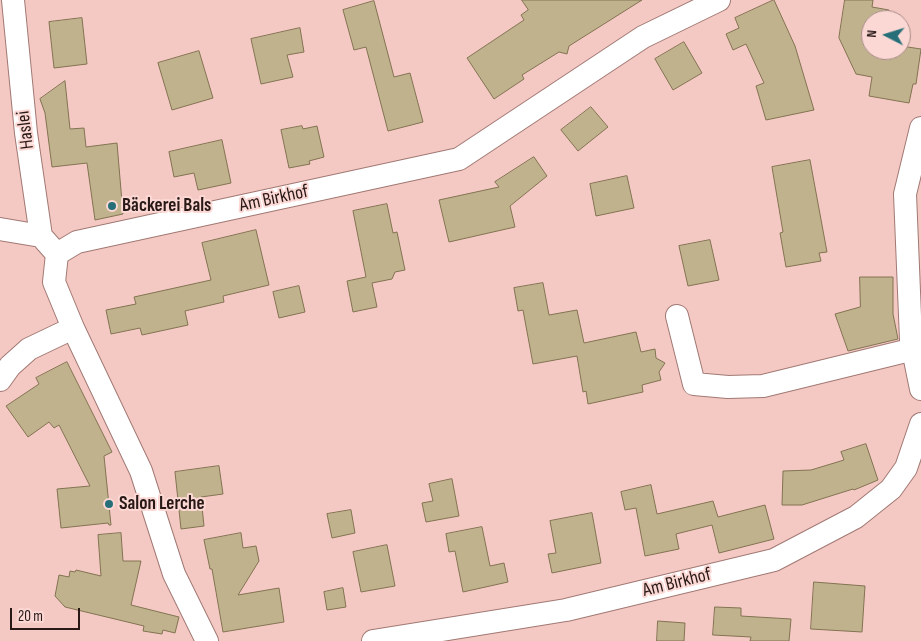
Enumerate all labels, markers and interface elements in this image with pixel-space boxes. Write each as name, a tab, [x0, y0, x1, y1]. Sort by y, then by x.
north arrow	[861, 10, 911, 60]
text: N	[863, 29, 880, 38]
street label: Haslei	[12, 110, 40, 150]
street label: Am Birkhof	[237, 181, 311, 217]
place label: Bäckerei Bals	[122, 195, 211, 217]
marker: Bäckerei Bals	[106, 200, 118, 212]
place label: Salon Lerche	[119, 493, 205, 515]
marker: Salon Lerche	[103, 498, 115, 510]
street label: Am Birkhof	[640, 563, 714, 603]
scale bar	[12, 598, 82, 630]
text: 20 m	[18, 607, 43, 626]

